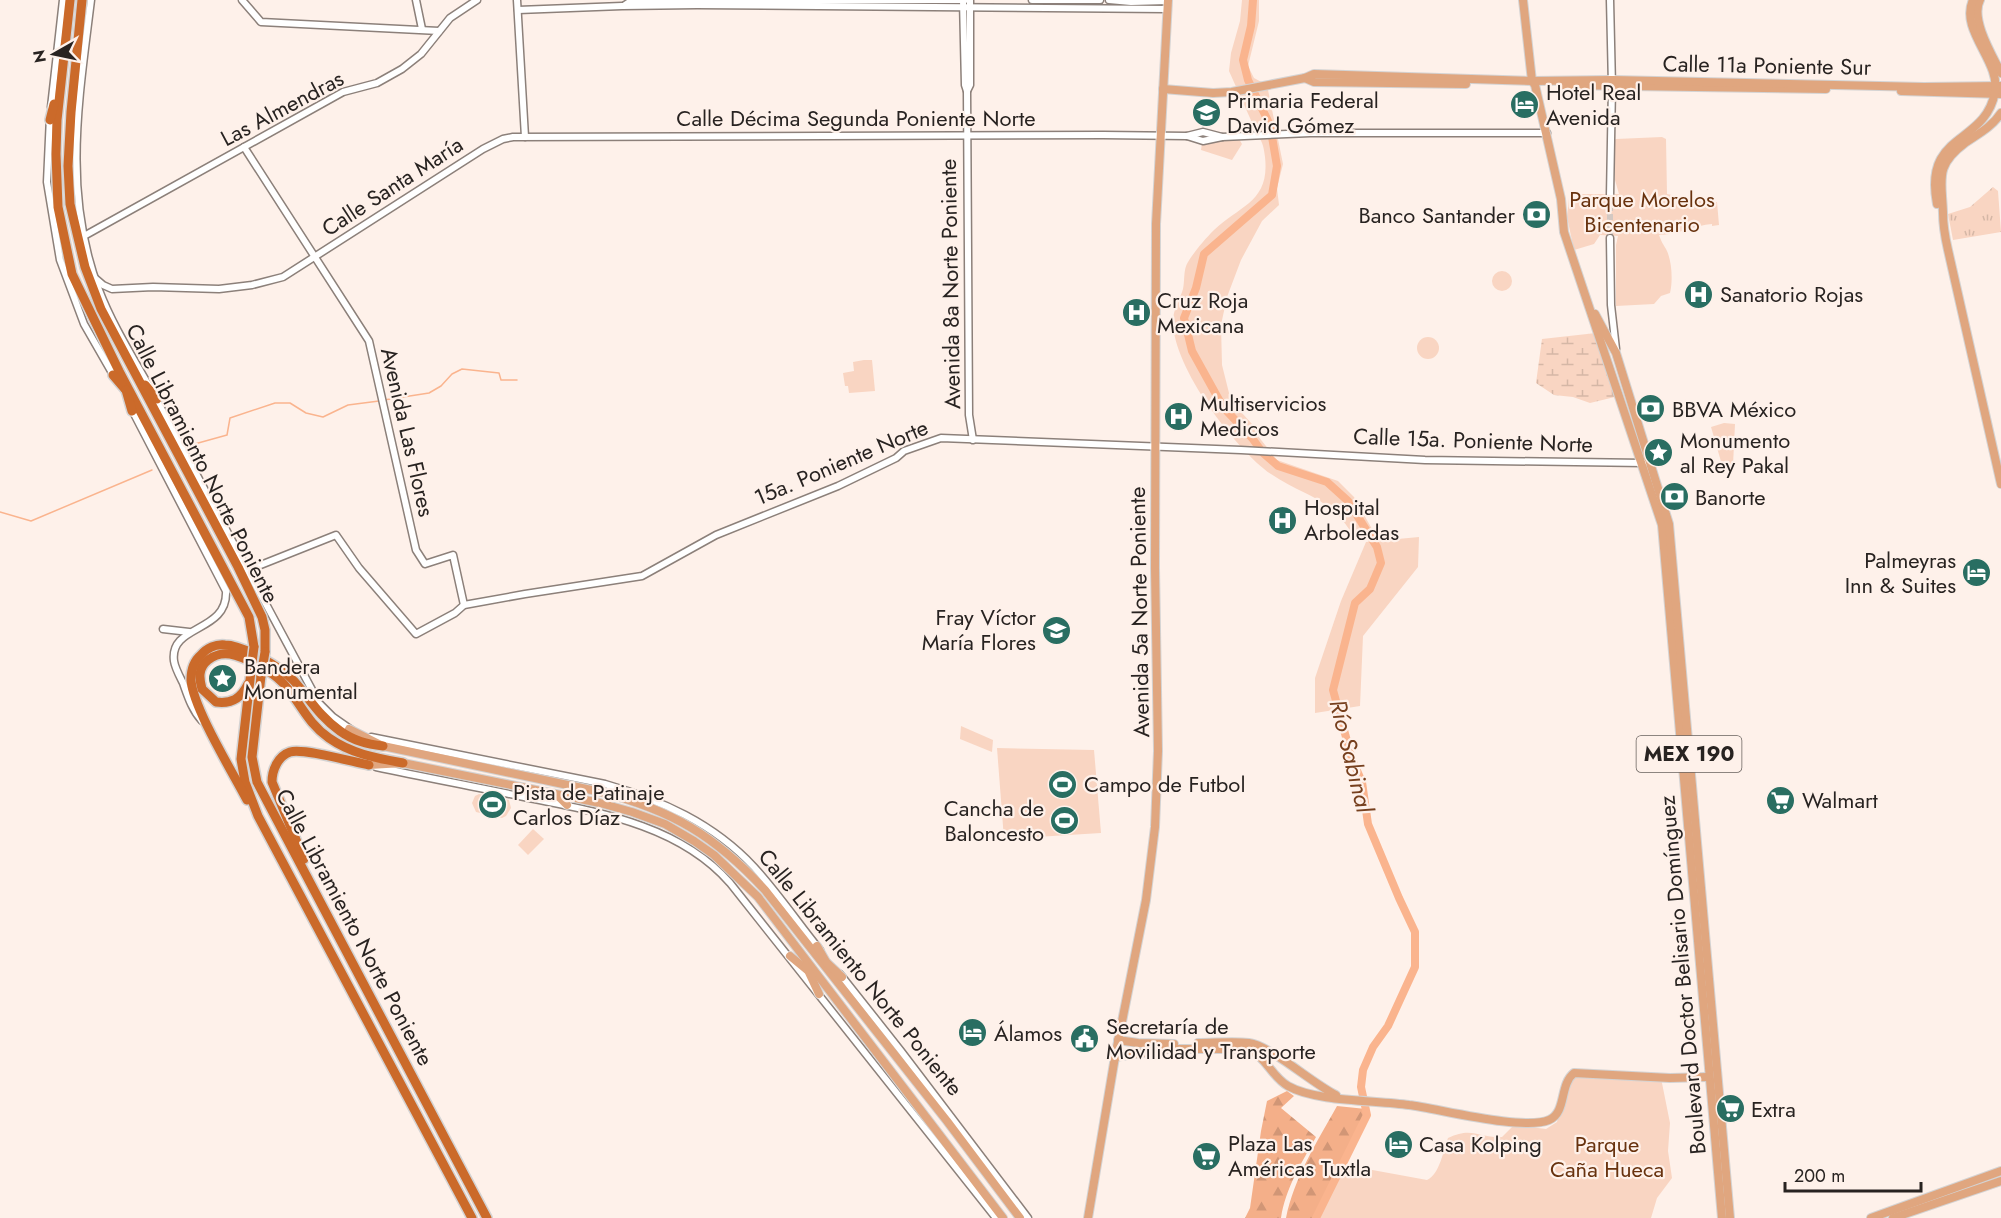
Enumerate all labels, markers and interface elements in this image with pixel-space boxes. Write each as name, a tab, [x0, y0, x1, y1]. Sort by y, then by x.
north arrow	[24, 24, 84, 84]
street label: Calle 11a Poniente Sur	[1662, 47, 1872, 83]
text: N	[27, 48, 52, 64]
street label: Las Almendras	[215, 62, 349, 154]
place label: Hotel Real Avenida	[1546, 76, 1641, 133]
place label: Primaria Federal David Gómez	[1227, 84, 1379, 141]
hotel icon: Hotel Real Avenida	[1509, 89, 1541, 121]
school or university icon: Primaria Federal David Gómez	[1190, 97, 1222, 129]
street label: Calle Décima Segunda Poniente Norte	[676, 102, 1036, 134]
street label: Calle Santa María	[315, 128, 469, 244]
street label: Avenida 8a Norte Poniente	[932, 159, 968, 409]
park label: Parque Morelos Bicentenario	[1569, 183, 1715, 240]
place label: Banco Santander	[1358, 199, 1515, 231]
bank icon: Banco Santander	[1520, 199, 1552, 231]
hospital icon: Sanatorio Rojas	[1683, 278, 1715, 310]
place label: Sanatorio Rojas	[1720, 278, 1863, 310]
place label: Cruz Roja Mexicana	[1157, 284, 1248, 341]
hospital icon: Cruz Roja Mexicana	[1120, 297, 1152, 329]
street label: Calle Libramiento Norte Poniente	[118, 318, 288, 608]
street label: Avenida Las Flores	[373, 344, 443, 520]
place label: Multiservicios Medicos	[1200, 387, 1326, 444]
bank icon: BBVA México	[1635, 393, 1667, 425]
place label: BBVA México	[1672, 393, 1796, 425]
hospital icon: Multiservicios Medicos	[1163, 400, 1195, 432]
street label: 15a. Poniente Norte	[749, 411, 933, 513]
street label: Calle 15a. Poniente Norte	[1353, 420, 1593, 460]
place label: Monumento al Rey Pakal	[1680, 424, 1790, 481]
place icon: Monumento al Rey Pakal	[1643, 437, 1675, 469]
bank icon: Banorte	[1658, 481, 1690, 513]
place label: Banorte	[1695, 481, 1766, 513]
street label: Avenida 5a Norte Poniente	[1121, 486, 1157, 738]
place label: Hospital Arboledas	[1304, 491, 1399, 548]
hospital icon: Hospital Arboledas	[1267, 504, 1299, 536]
place label: Palmeyras Inn & Suites	[1845, 544, 1956, 601]
hotel icon: Palmeyras Inn & Suites	[1961, 557, 1993, 589]
place label: Fray Víctor María Flores	[922, 601, 1036, 658]
school or university icon: Fray Víctor María Flores	[1041, 614, 1073, 646]
place label: Bandera Monumental	[244, 650, 358, 707]
place icon: Bandera Monumental	[207, 663, 239, 695]
water label: Río Sabinal	[1321, 696, 1383, 818]
road number: MEX 190	[1636, 736, 1742, 772]
sports icon: Campo de Futbol	[1047, 768, 1079, 800]
place label: Campo de Futbol	[1084, 768, 1245, 800]
place label: Pista de Patinaje Carlos Díaz	[513, 776, 665, 833]
street label: Calle Libramiento Norte Poniente	[268, 783, 442, 1071]
supermarket icon: Walmart	[1765, 784, 1797, 816]
place label: Walmart	[1802, 784, 1879, 816]
sports icon: Pista de Patinaje Carlos Díaz	[476, 789, 508, 821]
place label: Cancha de Baloncesto	[944, 792, 1044, 849]
street label: Boulevard Doctor Belisario Domínguez	[1650, 794, 1714, 1156]
sports icon: Cancha de Baloncesto	[1049, 805, 1081, 837]
street label: Calle Libramiento Norte Poniente	[751, 842, 971, 1102]
place label: Secretaría de Movilidad y Transporte	[1106, 1010, 1316, 1067]
hotel icon: Álamos	[957, 1017, 989, 1049]
place label: Álamos	[994, 1017, 1062, 1049]
public building icon: Secretaría de Movilidad y Transporte	[1069, 1023, 1101, 1055]
supermarket icon: Extra	[1714, 1093, 1746, 1125]
place label: Extra	[1751, 1093, 1796, 1125]
place label: Plaza Las Américas Tuxtla	[1228, 1127, 1371, 1184]
hotel icon: Casa Kolping	[1382, 1128, 1414, 1160]
place label: Casa Kolping	[1419, 1128, 1542, 1160]
park label: Parque Caña Hueca	[1550, 1128, 1664, 1185]
supermarket icon: Plaza Las Américas Tuxtla	[1191, 1140, 1223, 1172]
scale bar	[1785, 1155, 1922, 1193]
text: 200 m	[1794, 1163, 1845, 1189]

